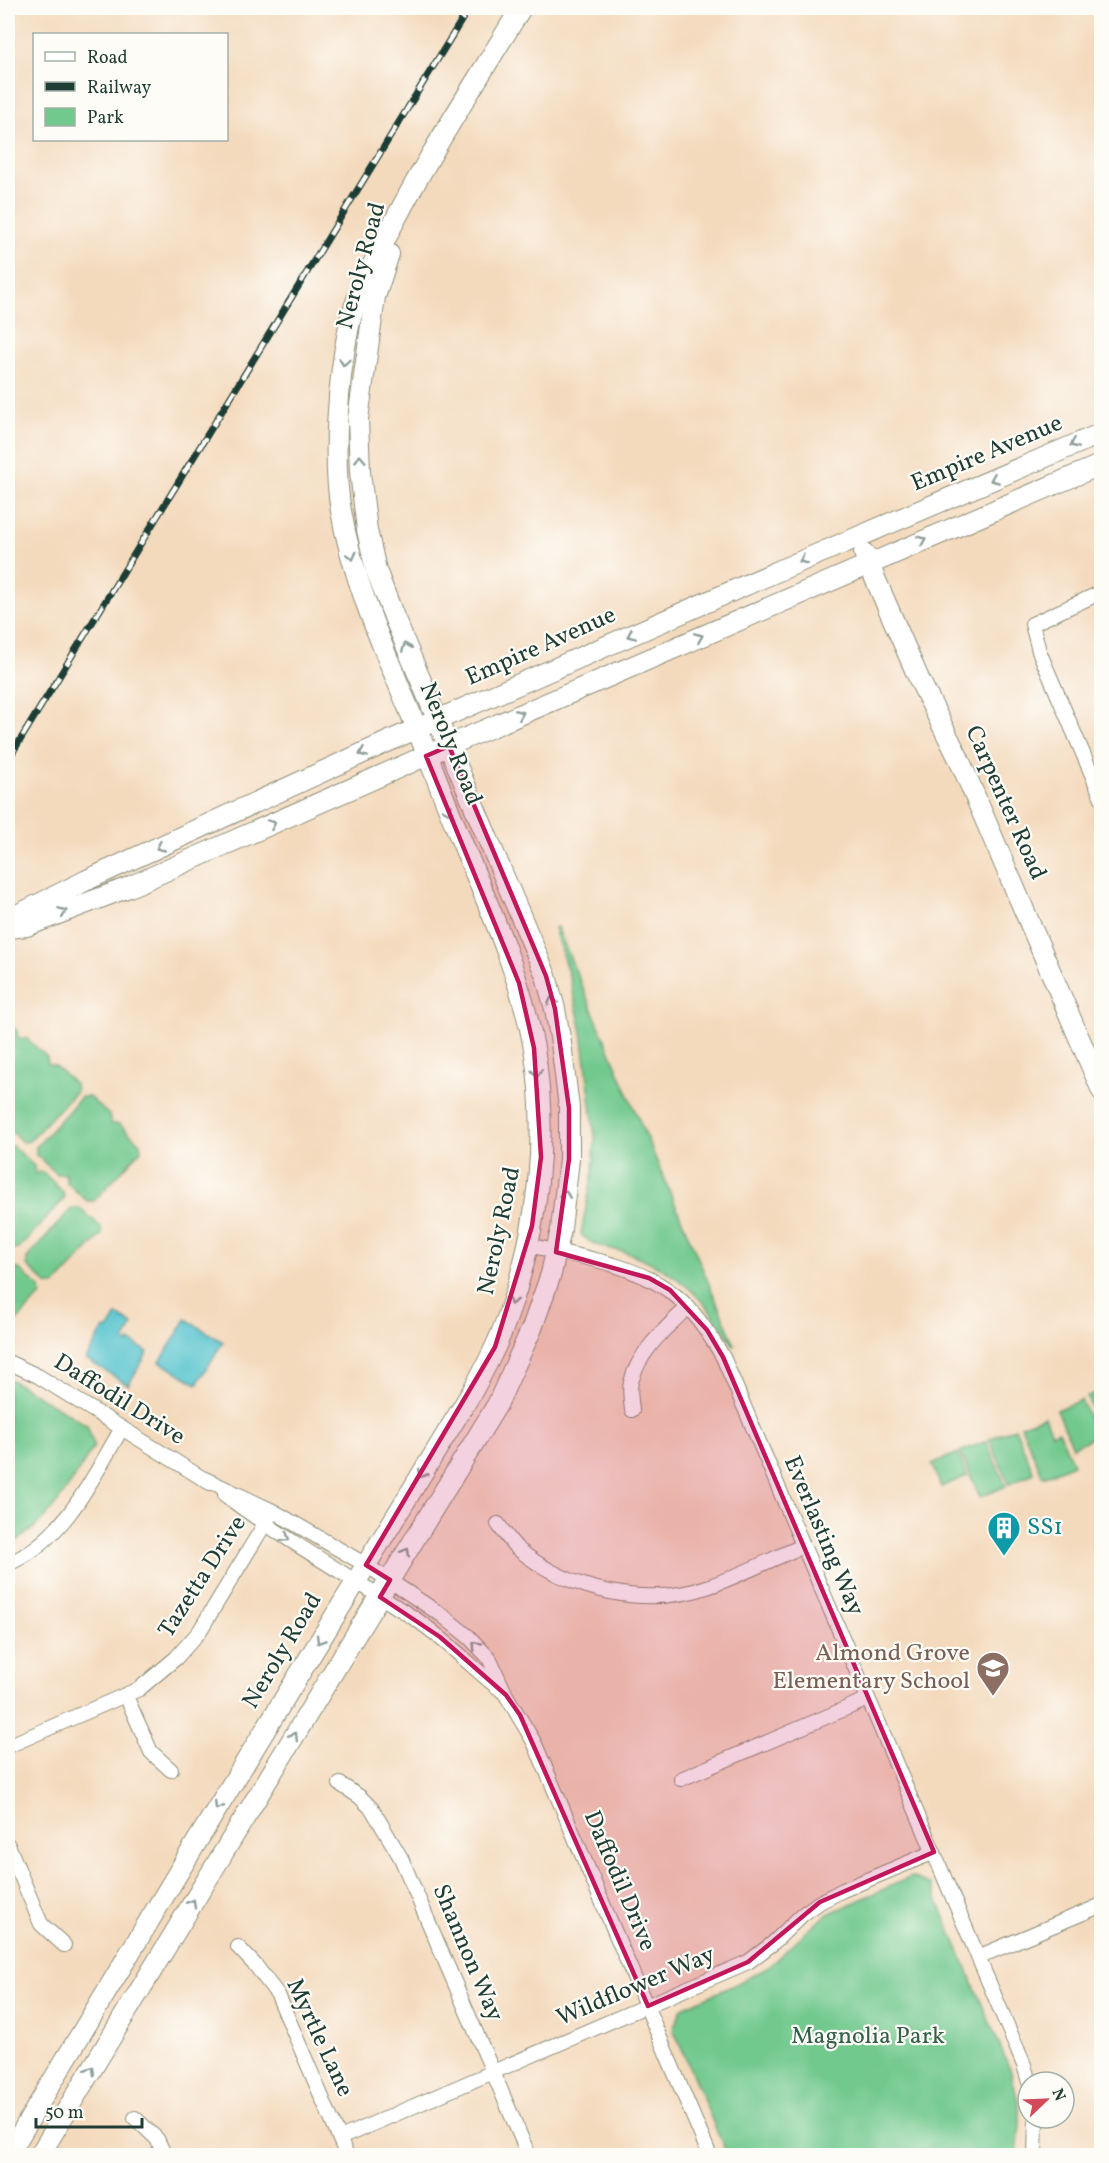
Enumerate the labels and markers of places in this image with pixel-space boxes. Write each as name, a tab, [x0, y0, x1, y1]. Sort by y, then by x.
building icon: SS1	[986, 1510, 1022, 1557]
place label: SS1	[1027, 1511, 1063, 1545]
place label: Almond Grove Elementary School	[772, 1637, 970, 1699]
school or university icon: Almond Grove Elementary School	[975, 1650, 1011, 1697]

